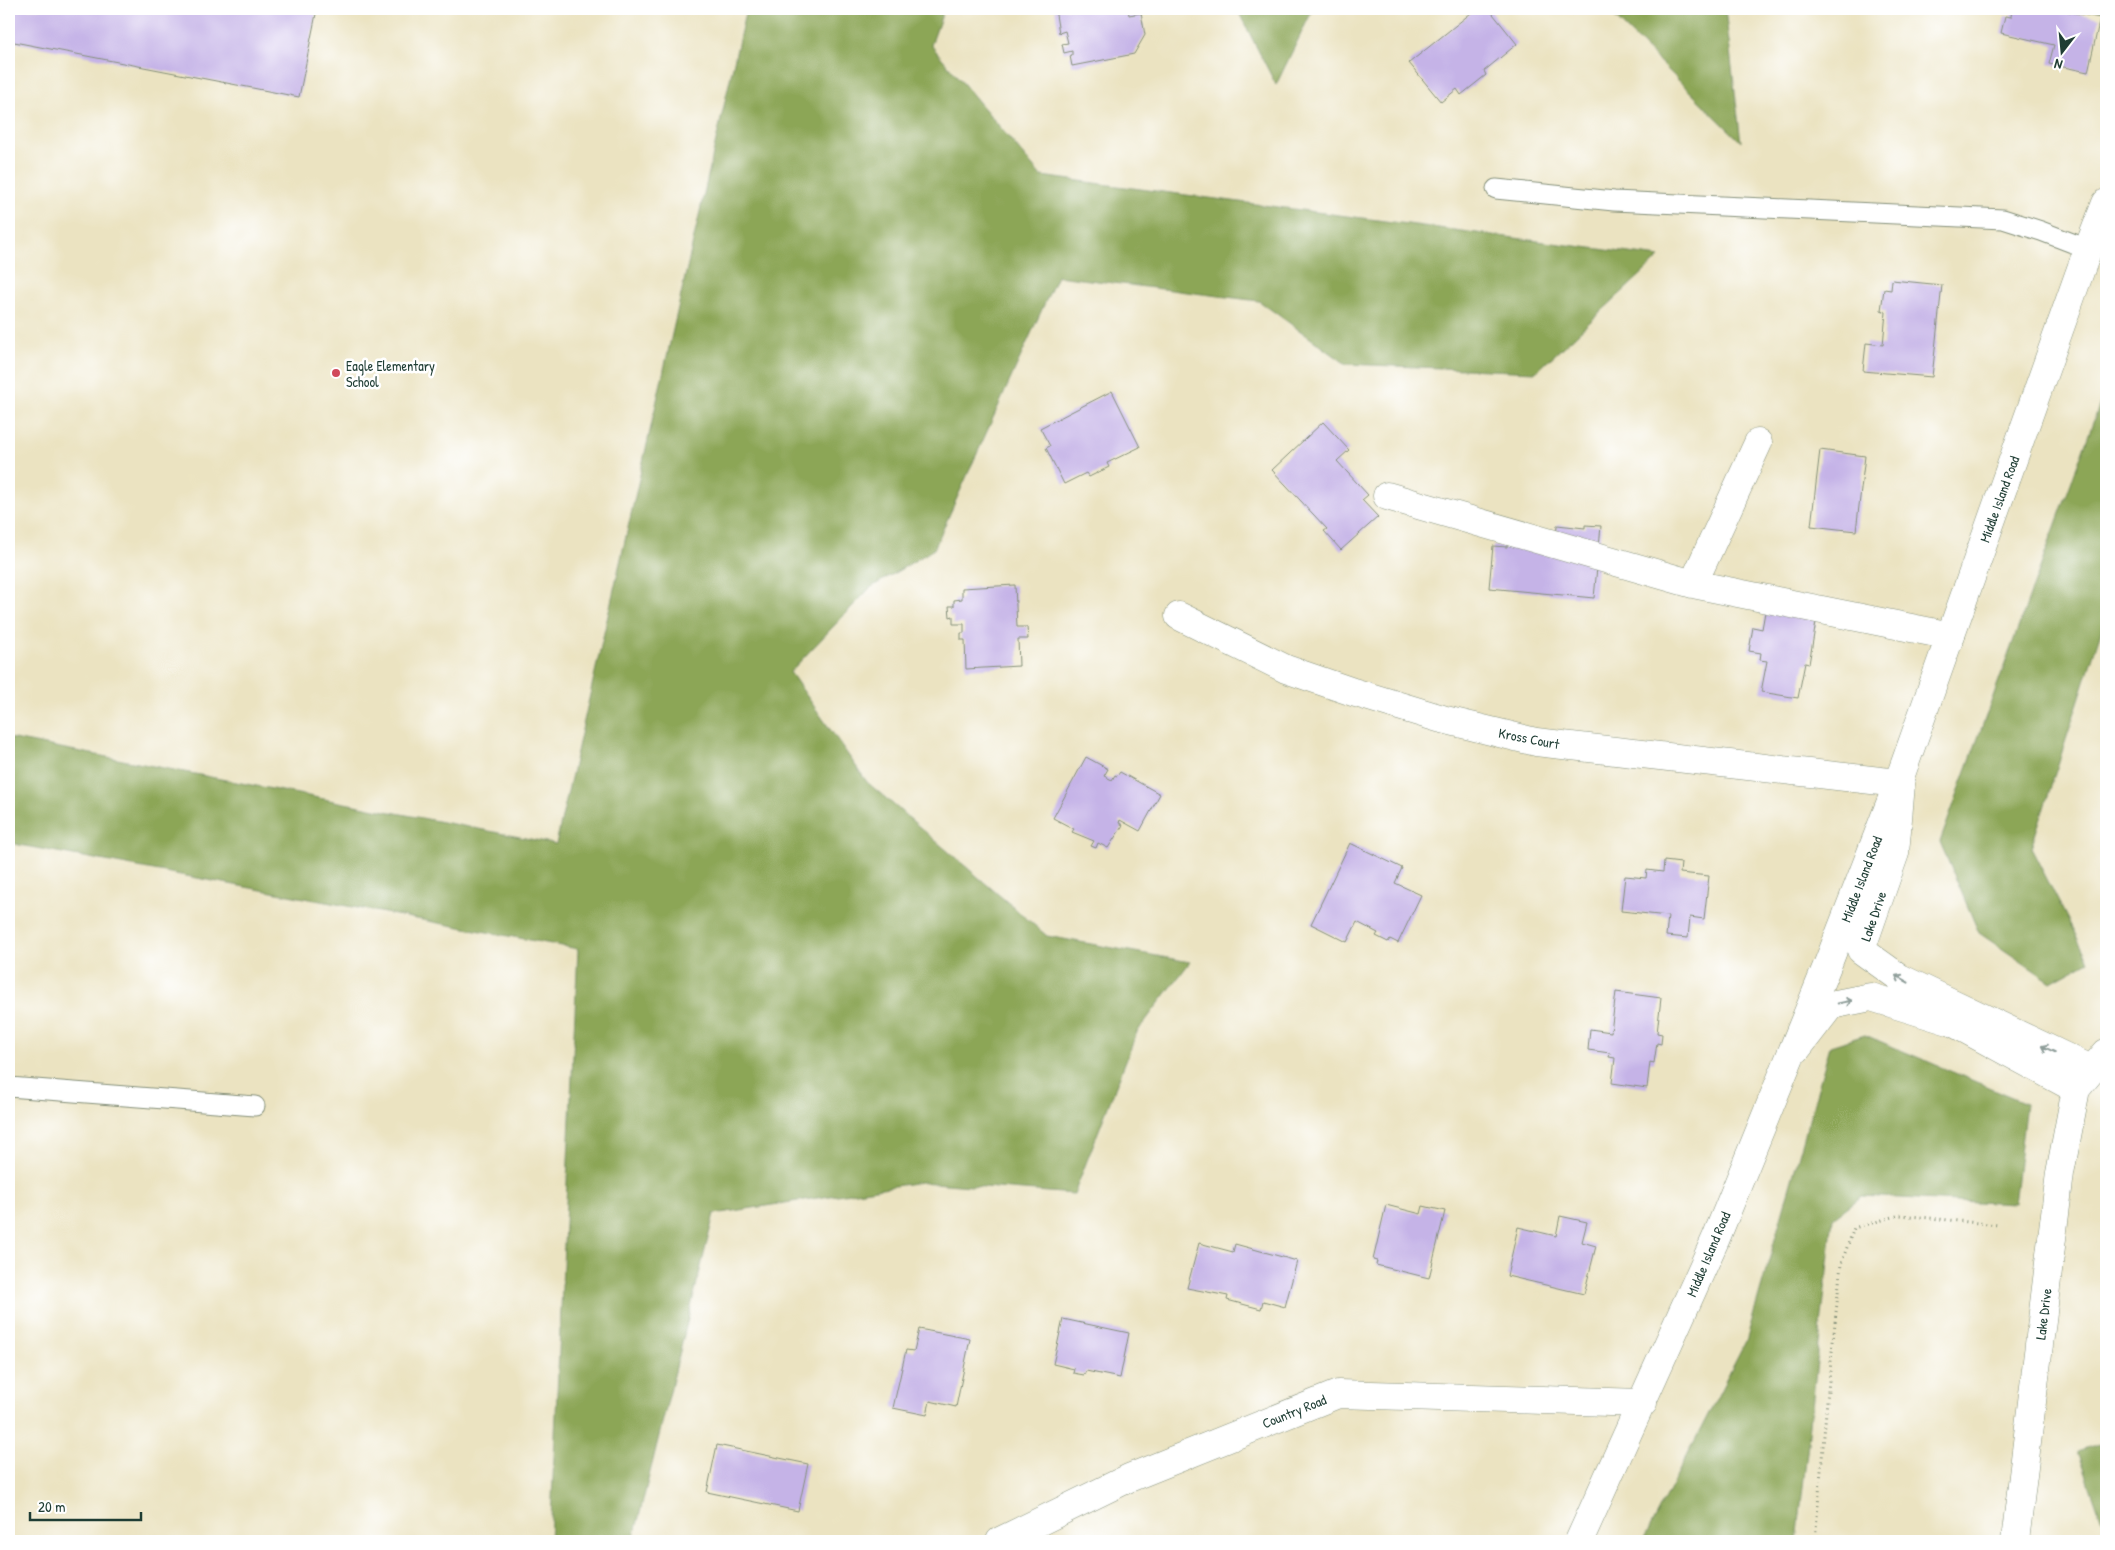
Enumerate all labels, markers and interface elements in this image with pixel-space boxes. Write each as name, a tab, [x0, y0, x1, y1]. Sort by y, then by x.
north arrow	[2038, 28, 2088, 78]
text: N	[2052, 55, 2064, 75]
place label: Eagle Elementary School	[346, 356, 435, 391]
marker: Eagle Elementary School	[330, 367, 342, 379]
street label: Middle Island Road	[1975, 453, 2024, 545]
street label: Kross Court	[1497, 723, 1561, 753]
street label: Middle Island Road	[1836, 833, 1886, 925]
street label: Lake Drive	[1856, 888, 1891, 944]
one-way arrow	[1894, 974, 1909, 984]
one-way arrow	[1837, 997, 1853, 1007]
one-way arrow	[2041, 1043, 2056, 1053]
street label: Middle Island Road	[1682, 1208, 1735, 1299]
street label: Lake Drive	[2030, 1287, 2056, 1341]
street label: Country Road	[1259, 1389, 1330, 1433]
scale bar	[30, 1490, 141, 1522]
text: 20 m	[38, 1496, 65, 1517]

